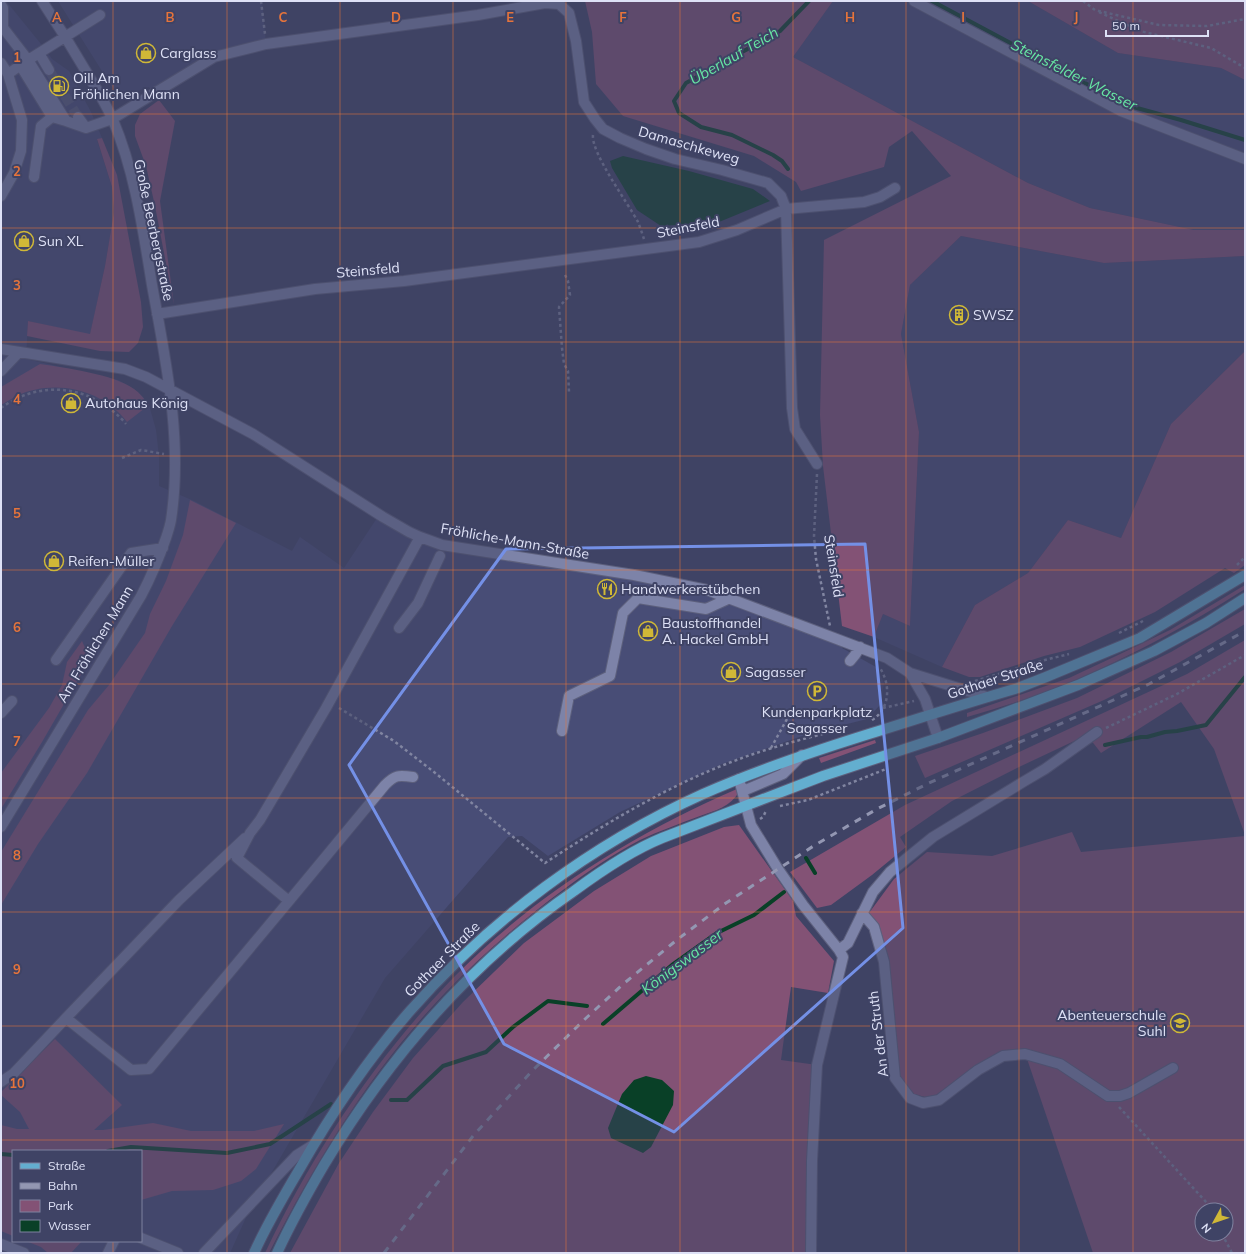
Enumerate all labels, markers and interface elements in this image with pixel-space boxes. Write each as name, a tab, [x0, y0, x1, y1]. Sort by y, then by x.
text: A	[52, 9, 62, 25]
text: B	[166, 9, 175, 25]
text: C	[279, 9, 288, 25]
text: D	[391, 9, 401, 25]
text: E	[506, 9, 514, 25]
text: F	[619, 9, 627, 25]
text: G	[731, 9, 741, 25]
text: H	[845, 9, 855, 25]
text: I	[961, 9, 965, 25]
text: J	[1074, 9, 1078, 25]
scale bar	[1106, 12, 1208, 38]
text: 50 m	[1112, 18, 1140, 33]
water label: Überlauf Teich	[686, 22, 782, 89]
water label: Steinsfelder Wasser	[1008, 35, 1141, 115]
shop icon: Carglass	[135, 42, 157, 64]
place label: Carglass	[160, 44, 217, 62]
text: 1	[13, 49, 21, 65]
place label: Oil! Am Fröhlichen Mann	[73, 69, 180, 103]
fuel station icon: Oil! Am Fröhlichen Mann	[48, 75, 70, 97]
street label: Damaschkeweg	[636, 122, 742, 168]
street label: Große Beerbergstraße	[130, 158, 178, 302]
text: 2	[13, 163, 21, 179]
street label: Steinsfeld	[655, 212, 721, 242]
shop icon: Sun XL	[13, 230, 35, 252]
place label: Sun XL	[38, 232, 84, 250]
street label: Steinsfeld	[336, 258, 400, 282]
text: 3	[13, 277, 21, 293]
building icon: SWSZ	[948, 304, 970, 326]
place label: SWSZ	[973, 306, 1014, 324]
text: 4	[13, 391, 21, 407]
shop icon: Autohaus König	[60, 392, 82, 414]
place label: Autohaus König	[85, 394, 188, 412]
text: 5	[13, 505, 21, 521]
street label: Fröhliche-Mann-Straße	[439, 519, 591, 563]
street label: Steinsfeld	[820, 533, 848, 599]
shop icon: Reifen-Müller	[43, 550, 65, 572]
place label: Reifen-Müller	[68, 552, 155, 570]
restaurant icon: Handwerkerstübchen	[596, 578, 618, 600]
place label: Handwerkerstübchen	[621, 580, 760, 598]
street label: Am Fröhlichen Mann	[53, 582, 137, 706]
place label: Baustoffhandel A. Hackel GmbH	[662, 614, 769, 648]
text: 6	[13, 619, 21, 635]
shop icon: Baustoffhandel A. Hackel GmbH	[637, 620, 659, 642]
street label: Gothaer Straße	[945, 655, 1045, 703]
shop icon: Sagasser	[720, 661, 742, 683]
place label: Sagasser	[745, 663, 806, 681]
parking icon: Kundenparkplatz Sagasser	[806, 680, 828, 702]
place label: Kundenparkplatz Sagasser	[762, 703, 872, 737]
text: 7	[13, 733, 21, 749]
text: 8	[13, 847, 21, 863]
street label: Gothaer Straße	[400, 917, 484, 1001]
water label: Königswasser	[637, 925, 727, 998]
text: 9	[13, 961, 21, 977]
street label: An der Struth	[864, 990, 892, 1078]
place label: Abenteuerschule Suhl	[1057, 1006, 1166, 1040]
school or university icon: Abenteuerschule Suhl	[1169, 1012, 1191, 1034]
text: 10	[9, 1075, 25, 1091]
legend	[12, 1150, 142, 1242]
text: Straße	[48, 1158, 85, 1173]
text: Bahn	[48, 1178, 77, 1193]
text: Park	[48, 1198, 74, 1213]
north arrow	[1194, 1202, 1234, 1242]
text: Wasser	[48, 1218, 91, 1233]
text: N	[1198, 1221, 1214, 1236]

